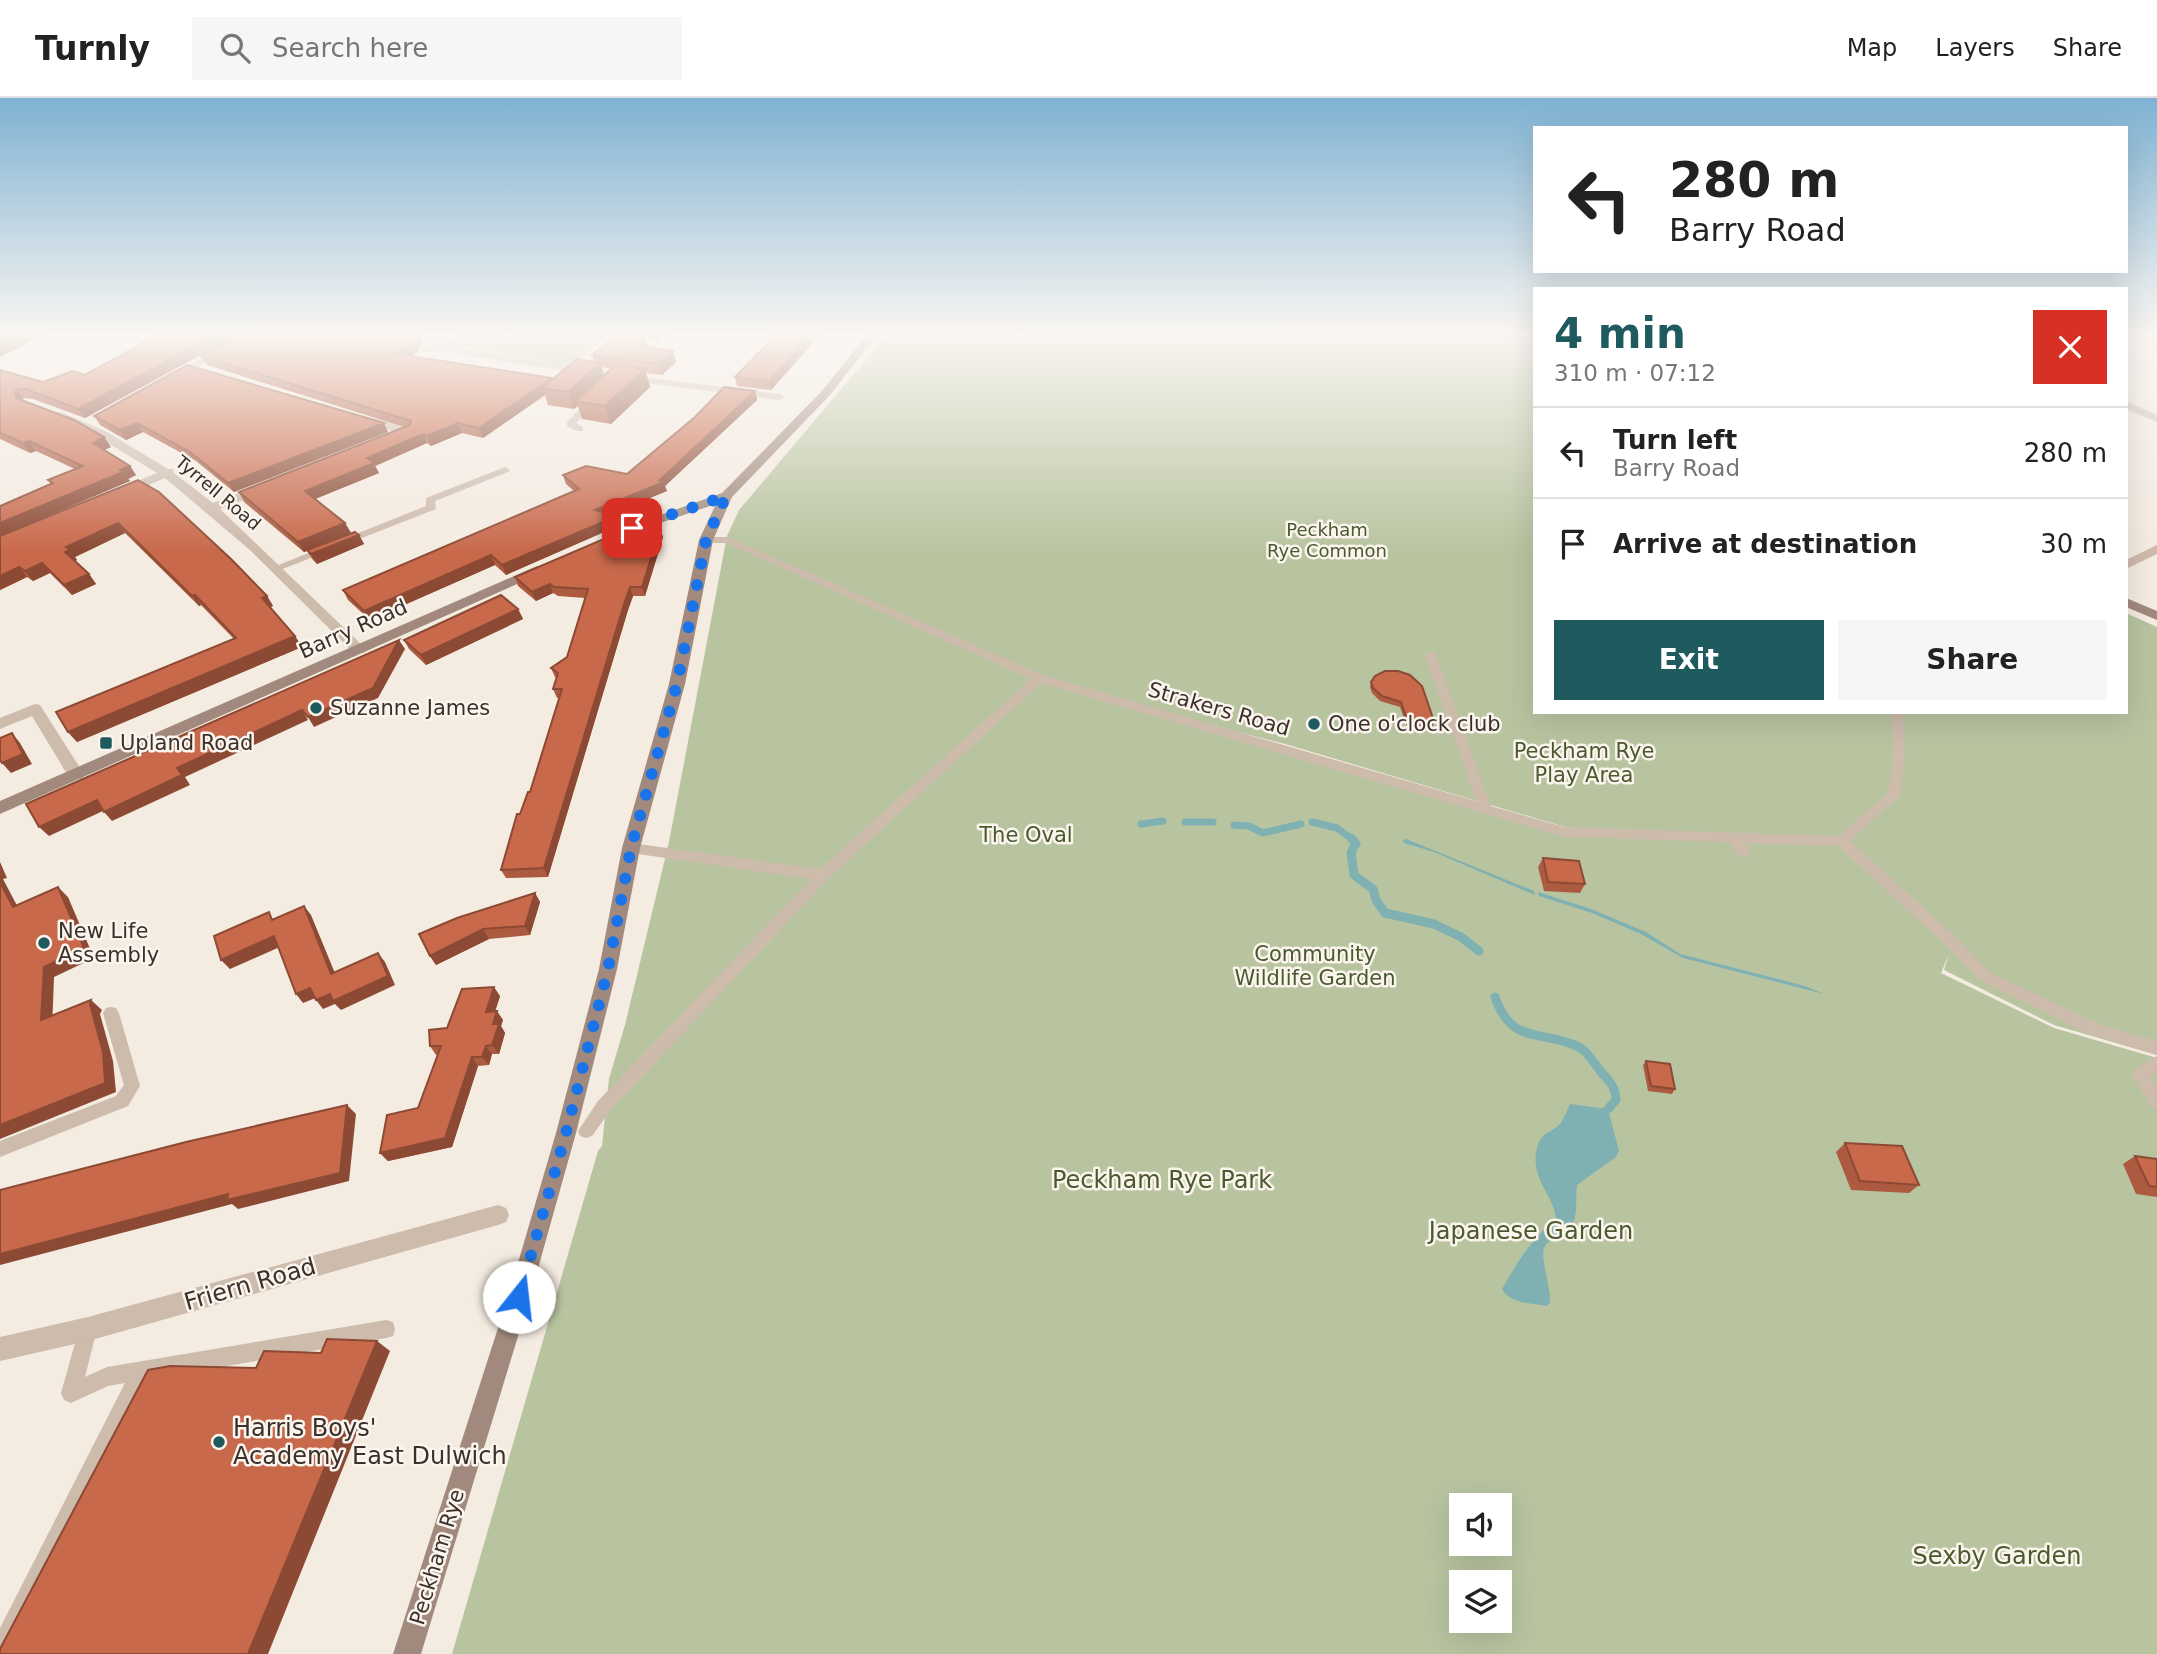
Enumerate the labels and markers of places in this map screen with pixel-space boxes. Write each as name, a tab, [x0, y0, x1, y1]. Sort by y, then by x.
pin	[602, 498, 662, 558]
place label: Suzanne James	[330, 696, 490, 720]
marker: Suzanne James	[308, 700, 324, 716]
place label: One o'clock club	[1328, 712, 1501, 736]
marker: One o'clock club	[1306, 716, 1322, 732]
place label: Upland Road	[120, 731, 253, 755]
marker: Upland Road	[98, 735, 114, 751]
place label: New Life Assembly	[58, 919, 159, 967]
marker: New Life Assembly	[36, 935, 52, 951]
place label: Harris Boys' Academy East Dulwich	[233, 1414, 507, 1470]
marker: Harris Boys' Academy East Dulwich	[211, 1434, 227, 1450]

